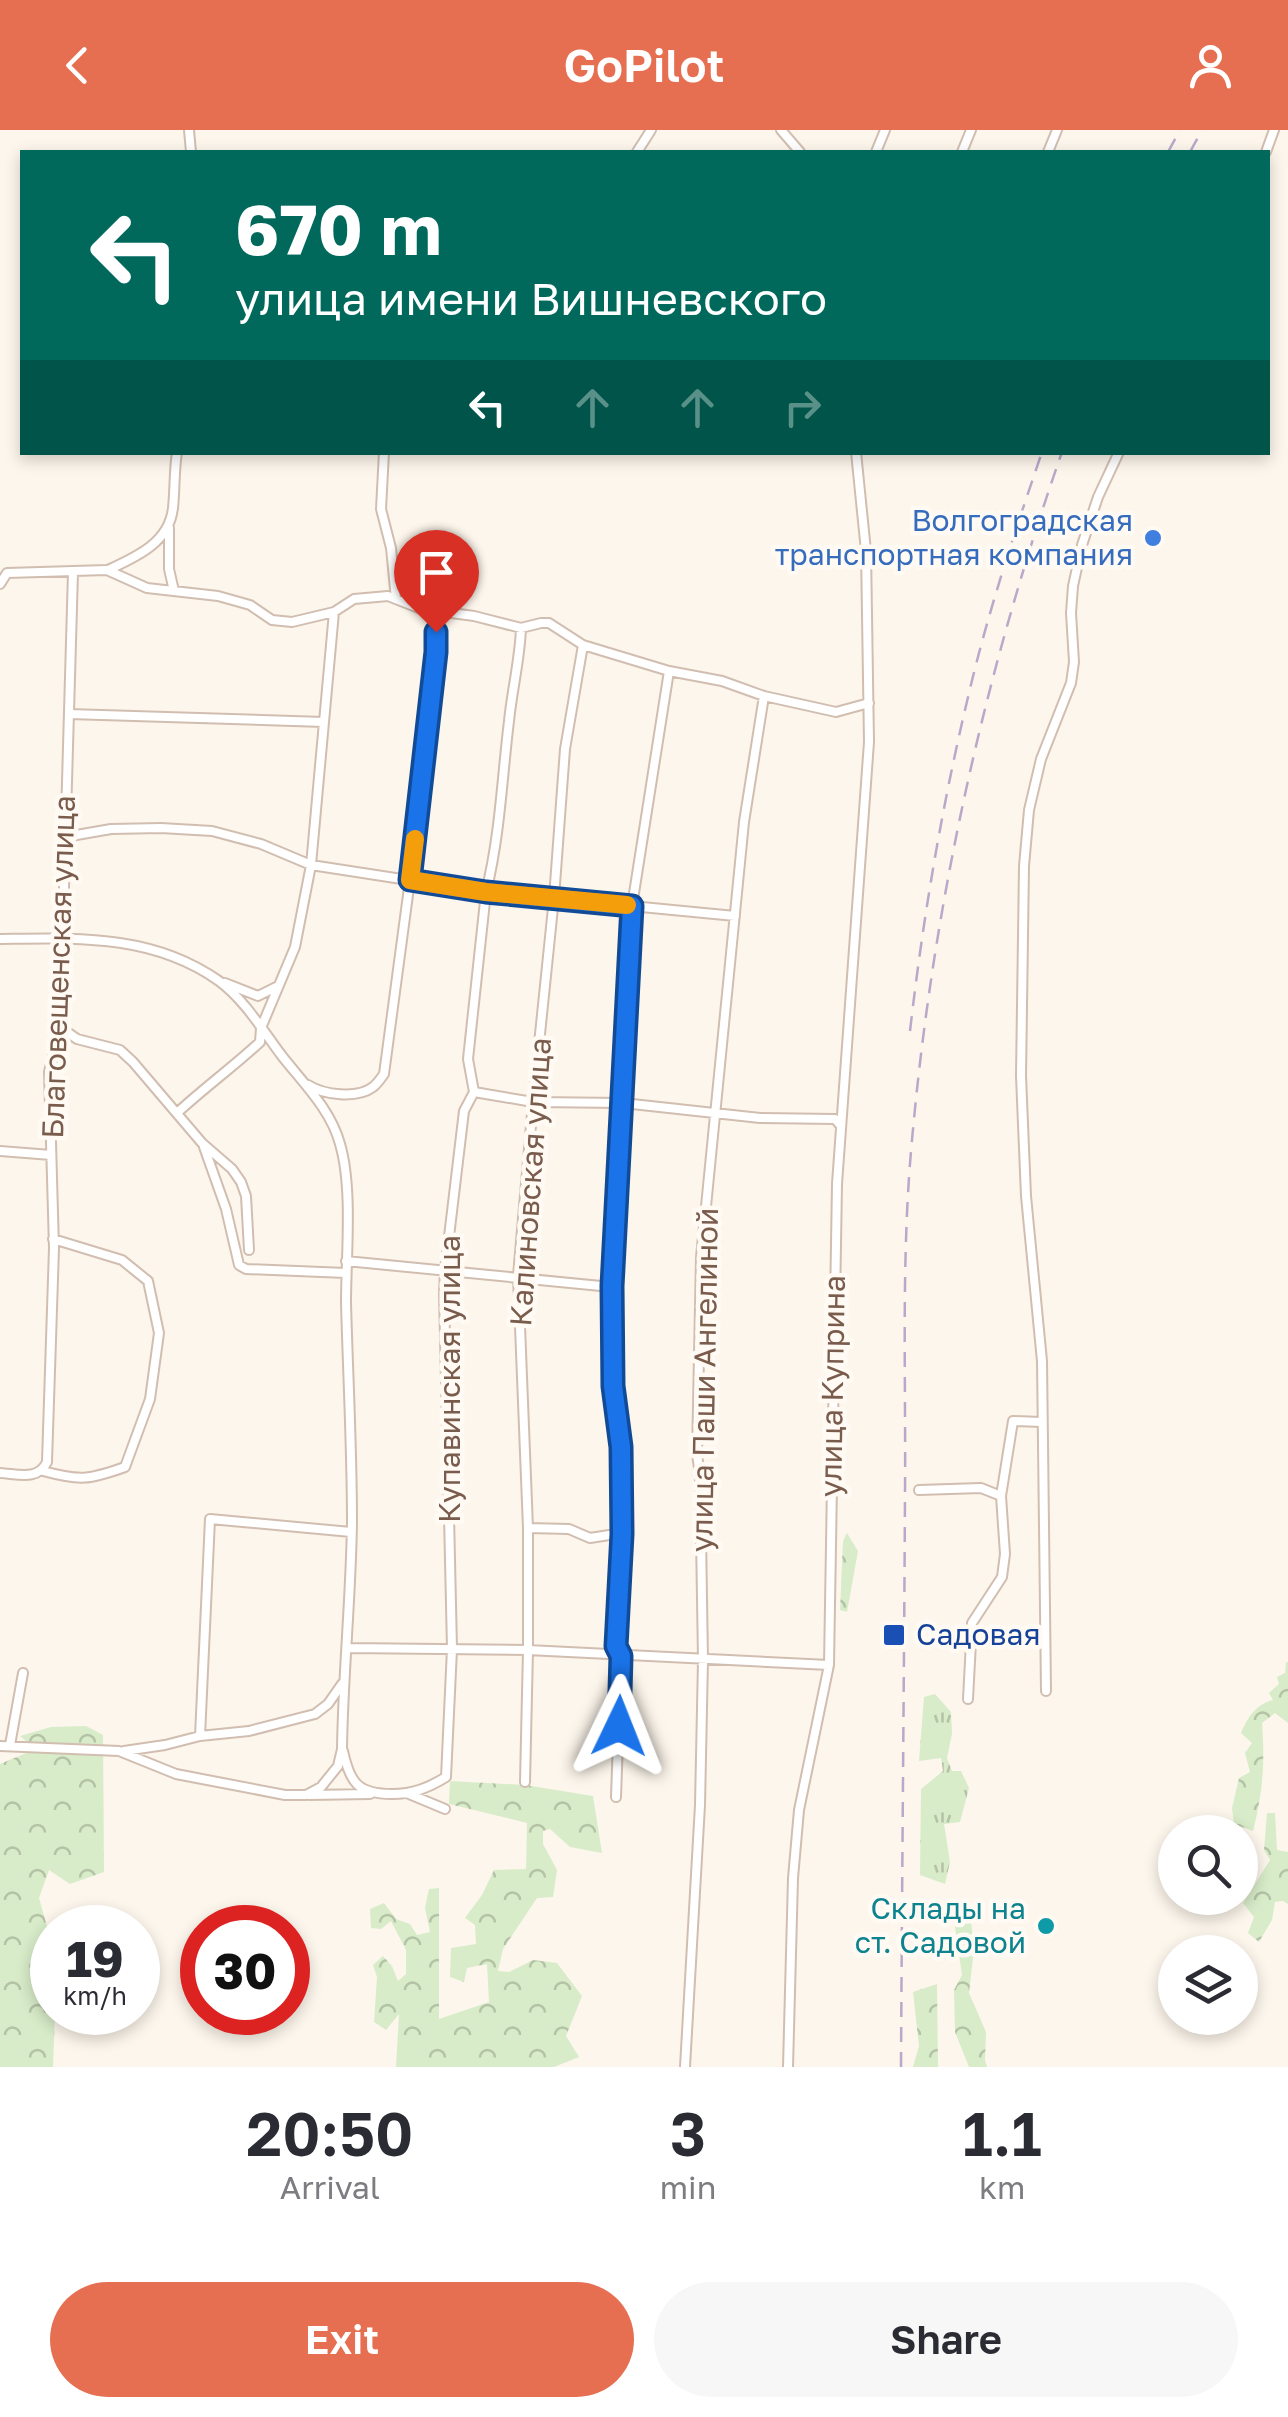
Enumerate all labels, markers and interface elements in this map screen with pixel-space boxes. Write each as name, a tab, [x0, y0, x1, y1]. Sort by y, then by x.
icon: back	[50, 38, 105, 93]
text: GoPilot	[563, 38, 725, 92]
icon: person	[1183, 38, 1238, 93]
text: 670 m	[235, 186, 442, 270]
icon: left	[70, 190, 200, 320]
text: улица имени Вишневского	[235, 271, 827, 325]
icon: left	[460, 380, 515, 435]
icon: ahead	[565, 380, 620, 435]
icon: ahead	[670, 380, 725, 435]
icon: right	[775, 380, 830, 435]
place label: Волгоградская транспортная компания	[775, 502, 1133, 572]
marker: Волгоградская транспортная компания	[1142, 527, 1164, 549]
pin	[394, 530, 479, 633]
icon: arrive	[409, 545, 464, 600]
street label: Благовещенская улица	[34, 795, 82, 1139]
street label: Калиновская улица	[502, 1036, 558, 1328]
street label: улица Паши Ангелиной	[683, 1207, 725, 1552]
street label: Купавинская улица	[431, 1235, 467, 1523]
street label: улица Куприна	[812, 1275, 852, 1497]
place label: Садовая	[916, 1616, 1041, 1652]
marker: Садовая	[881, 1622, 907, 1648]
position arrow	[567, 1674, 671, 1778]
map controls	[1158, 1815, 1258, 2035]
button: search	[1158, 1815, 1258, 1915]
place label: Склады на ст. Садовой	[855, 1890, 1026, 1960]
speed limit sign: 30	[180, 1905, 310, 2035]
marker: Склады на ст. Садовой	[1035, 1915, 1057, 1937]
text: 19	[66, 1928, 124, 1988]
button: layers	[1158, 1935, 1258, 2035]
text: km/h	[63, 1980, 127, 2011]
text: 20:50	[246, 2097, 413, 2169]
text: 3	[670, 2097, 706, 2169]
text: 1.1	[963, 2097, 1042, 2169]
text: Arrival	[280, 2168, 380, 2206]
text: min	[660, 2168, 716, 2206]
text: km	[979, 2168, 1025, 2206]
button: Exit	[50, 2282, 634, 2397]
button: Share	[654, 2282, 1238, 2397]

